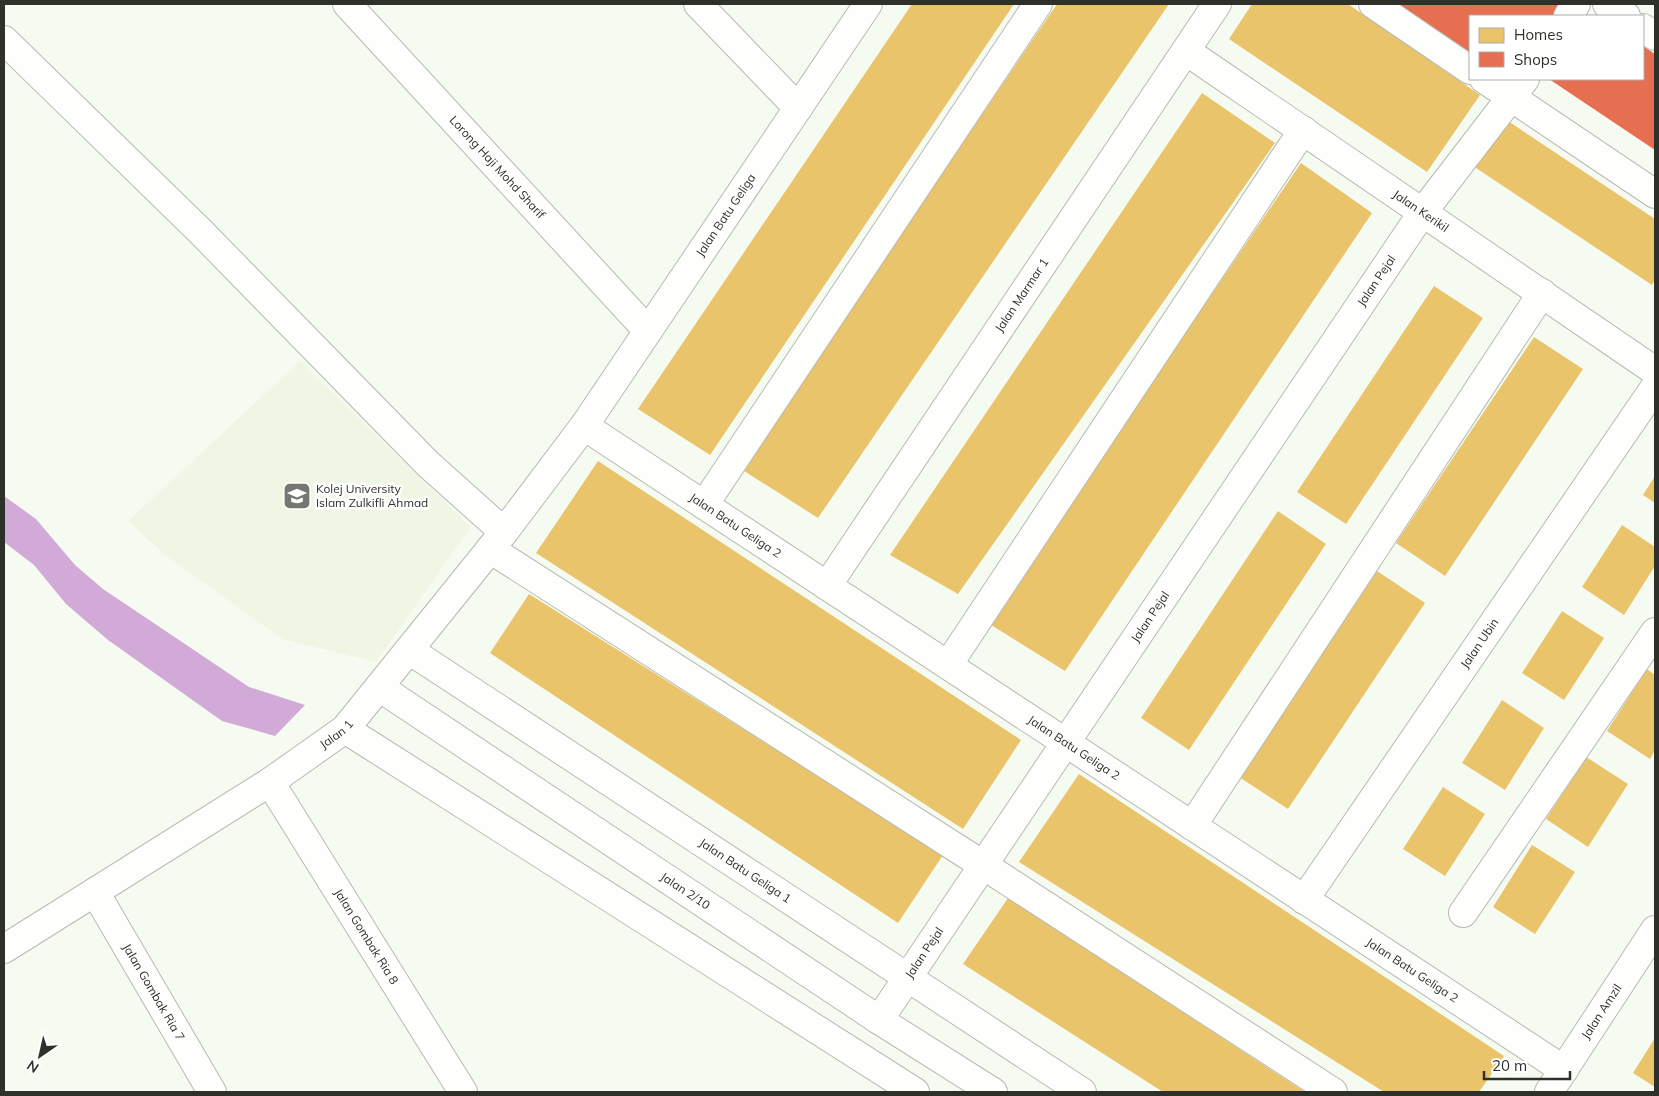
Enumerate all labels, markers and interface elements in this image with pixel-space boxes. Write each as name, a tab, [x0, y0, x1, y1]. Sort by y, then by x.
legend	[1469, 15, 1644, 80]
text: Homes	[1514, 25, 1563, 44]
text: Shops	[1514, 50, 1557, 69]
street label: Lorong Haji Mohd Sharif	[447, 112, 550, 222]
street label: Jalan Batu Geliga	[692, 171, 759, 259]
street label: Jalan Kerikil	[1390, 186, 1452, 235]
street label: Jalan Pejal	[1353, 252, 1399, 309]
street label: Jalan Marmar 1	[991, 255, 1052, 335]
school or university icon: Kolej University Islam Zulkifli Ahmad	[282, 481, 312, 511]
place label: Kolej University Islam Zulkifli Ahmad	[316, 481, 428, 510]
street label: Jalan Batu Geliga 2	[687, 489, 784, 561]
street label: Jalan Pejal	[1127, 588, 1172, 645]
street label: Jalan Ubin	[1457, 615, 1502, 671]
street label: Jalan Batu Geliga 2	[1025, 712, 1123, 783]
street label: Jalan 1	[317, 717, 356, 752]
street label: Jalan Batu Geliga 1	[696, 835, 794, 906]
street label: Jalan 2/10	[658, 869, 713, 912]
street label: Jalan Gombak Ria 8	[331, 886, 402, 987]
street label: Jalan Pejal	[901, 924, 946, 981]
street label: Jalan Batu Geliga 2	[1364, 934, 1461, 1005]
street label: Jalan Gombak Ria 7	[120, 941, 188, 1043]
street label: Jalan Amzil	[1578, 981, 1625, 1042]
north arrow	[15, 1031, 65, 1081]
scale bar	[1484, 1048, 1570, 1080]
text: N	[23, 1056, 42, 1077]
text: 20 m	[1492, 1056, 1527, 1075]

